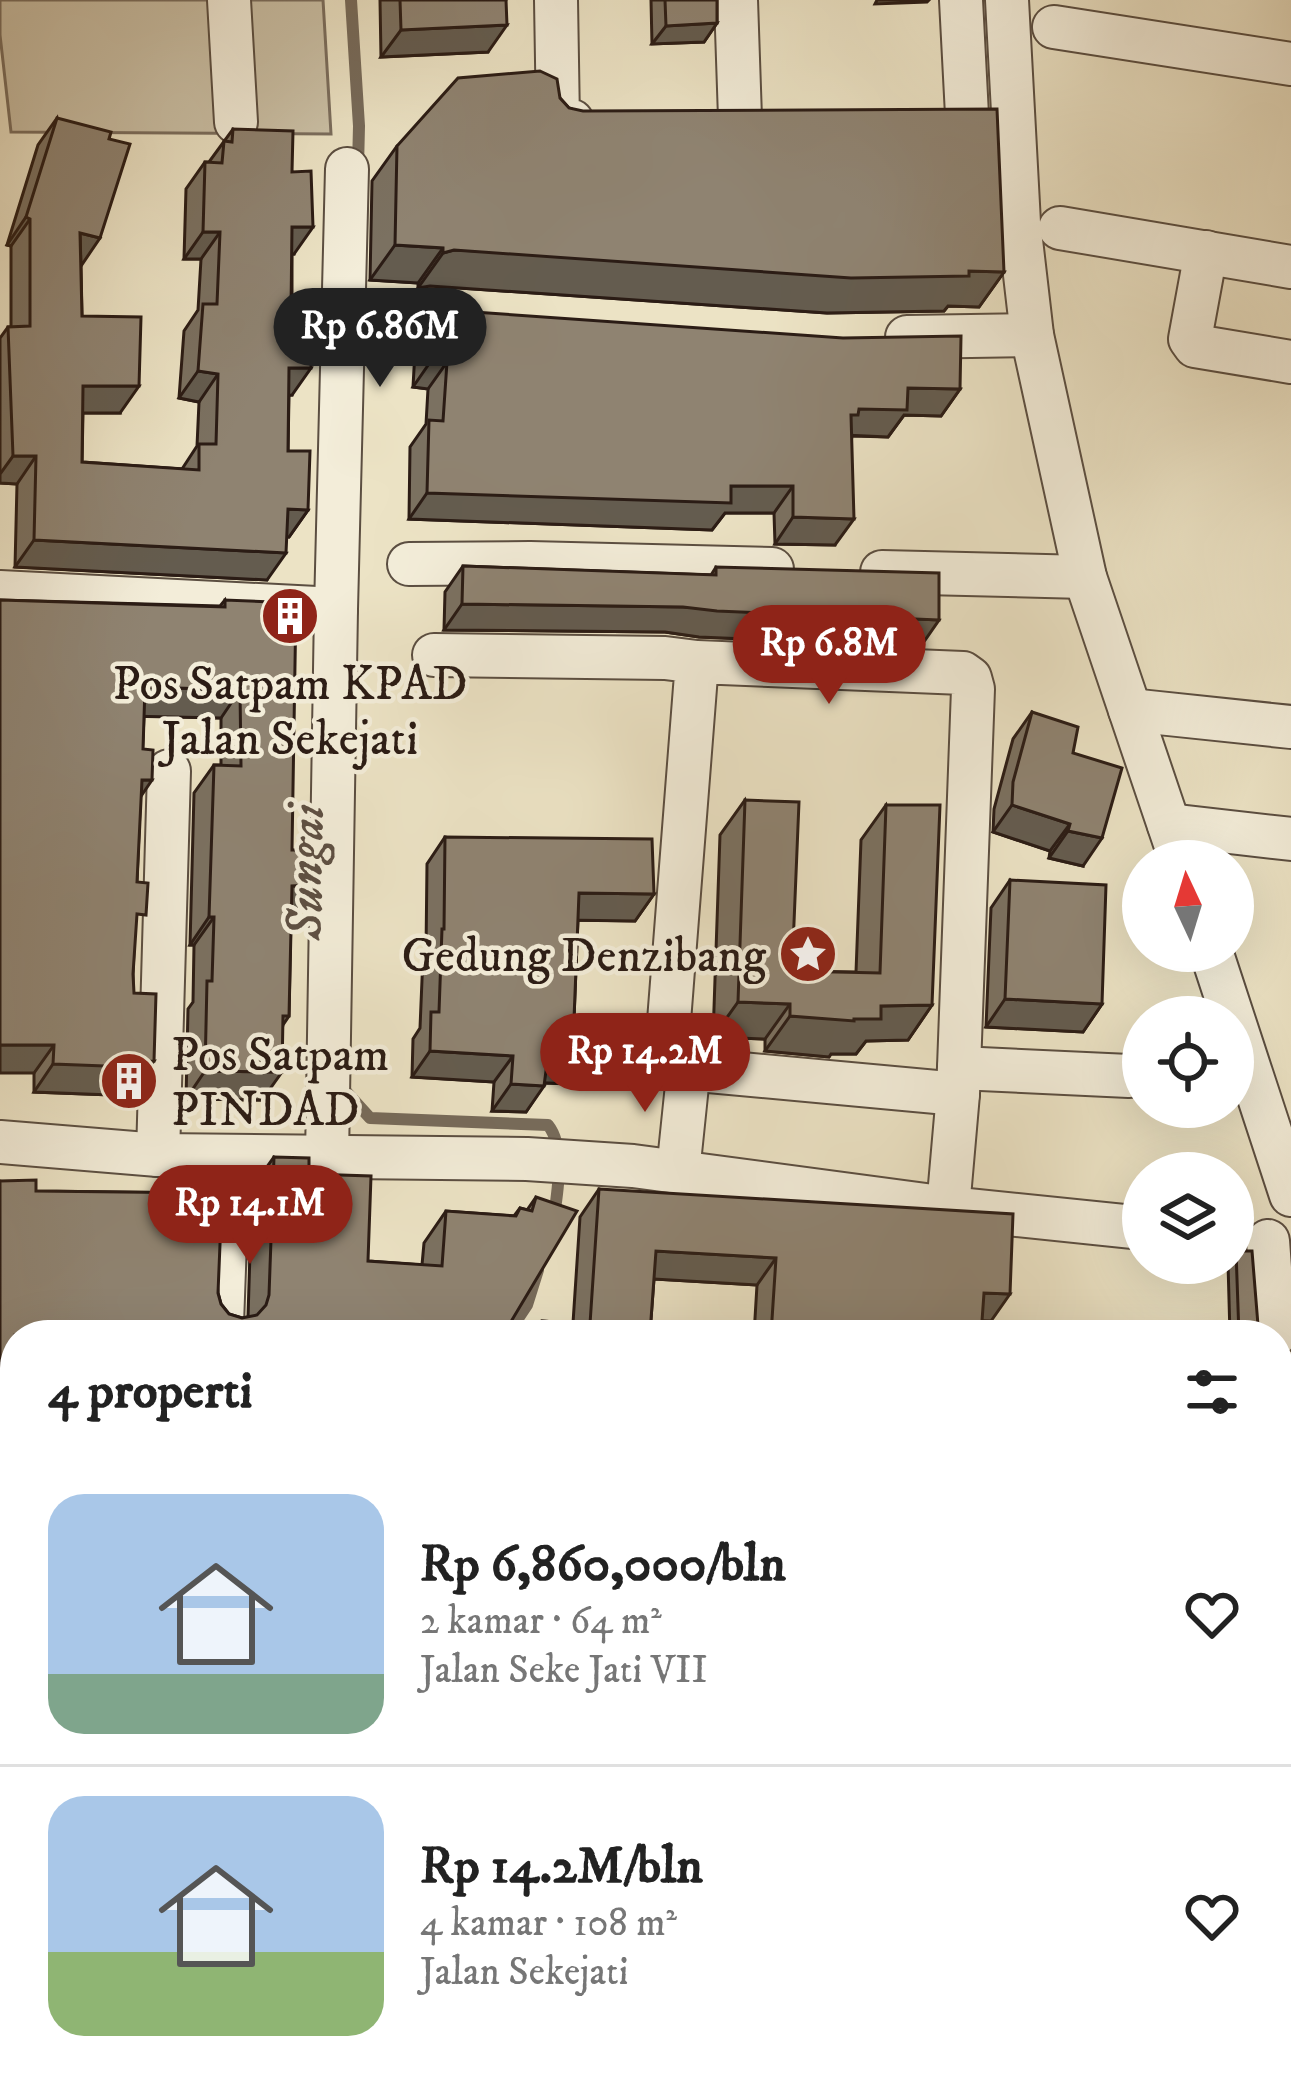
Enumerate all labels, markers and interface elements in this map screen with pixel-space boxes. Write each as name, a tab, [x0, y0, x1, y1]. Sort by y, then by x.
pin: Rp 6.86M	[256, 288, 504, 390]
text: Rp 6.86M	[301, 302, 459, 351]
building icon: Pos Satpam KPAD Jalan Sekejati	[259, 585, 321, 647]
pin: Rp 6.8M	[718, 605, 940, 707]
text: Rp 6.8M	[760, 619, 898, 668]
place label: Pos Satpam KPAD Jalan Sekejati	[112, 655, 468, 770]
water label: Sungai	[274, 801, 340, 942]
north arrow	[1122, 840, 1254, 972]
map controls	[1122, 840, 1254, 1284]
place icon: Gedung Denzibang	[777, 923, 839, 985]
place label: Gedung Denzibang	[401, 927, 767, 987]
button: locate	[1122, 996, 1254, 1128]
pin: Rp 14.2M	[521, 1013, 769, 1115]
place label: Pos Satpam PINDAD	[171, 1026, 389, 1141]
text: Rp 14.2M	[567, 1027, 723, 1076]
building icon: Pos Satpam PINDAD	[98, 1050, 160, 1112]
button: layers	[1122, 1152, 1254, 1284]
pin: Rp 14.1M	[126, 1165, 374, 1267]
text: Rp 14.1M	[175, 1179, 325, 1228]
icon: filters	[1179, 1359, 1245, 1425]
text: 4 properti	[48, 1360, 253, 1424]
text: Rp 6,860,000/bln	[420, 1533, 786, 1597]
icon: home	[144, 1542, 288, 1686]
icon: heart	[1179, 1581, 1245, 1647]
text: 2 kamar · 64 m²	[420, 1597, 662, 1646]
text: Jalan Seke Jati VII	[420, 1646, 708, 1695]
text: Rp 14.2M/bln	[420, 1835, 703, 1899]
icon: home	[144, 1844, 288, 1988]
icon: heart	[1179, 1883, 1245, 1949]
text: 4 kamar · 108 m²	[420, 1899, 677, 1948]
text: Jalan Sekejati	[420, 1948, 629, 1997]

